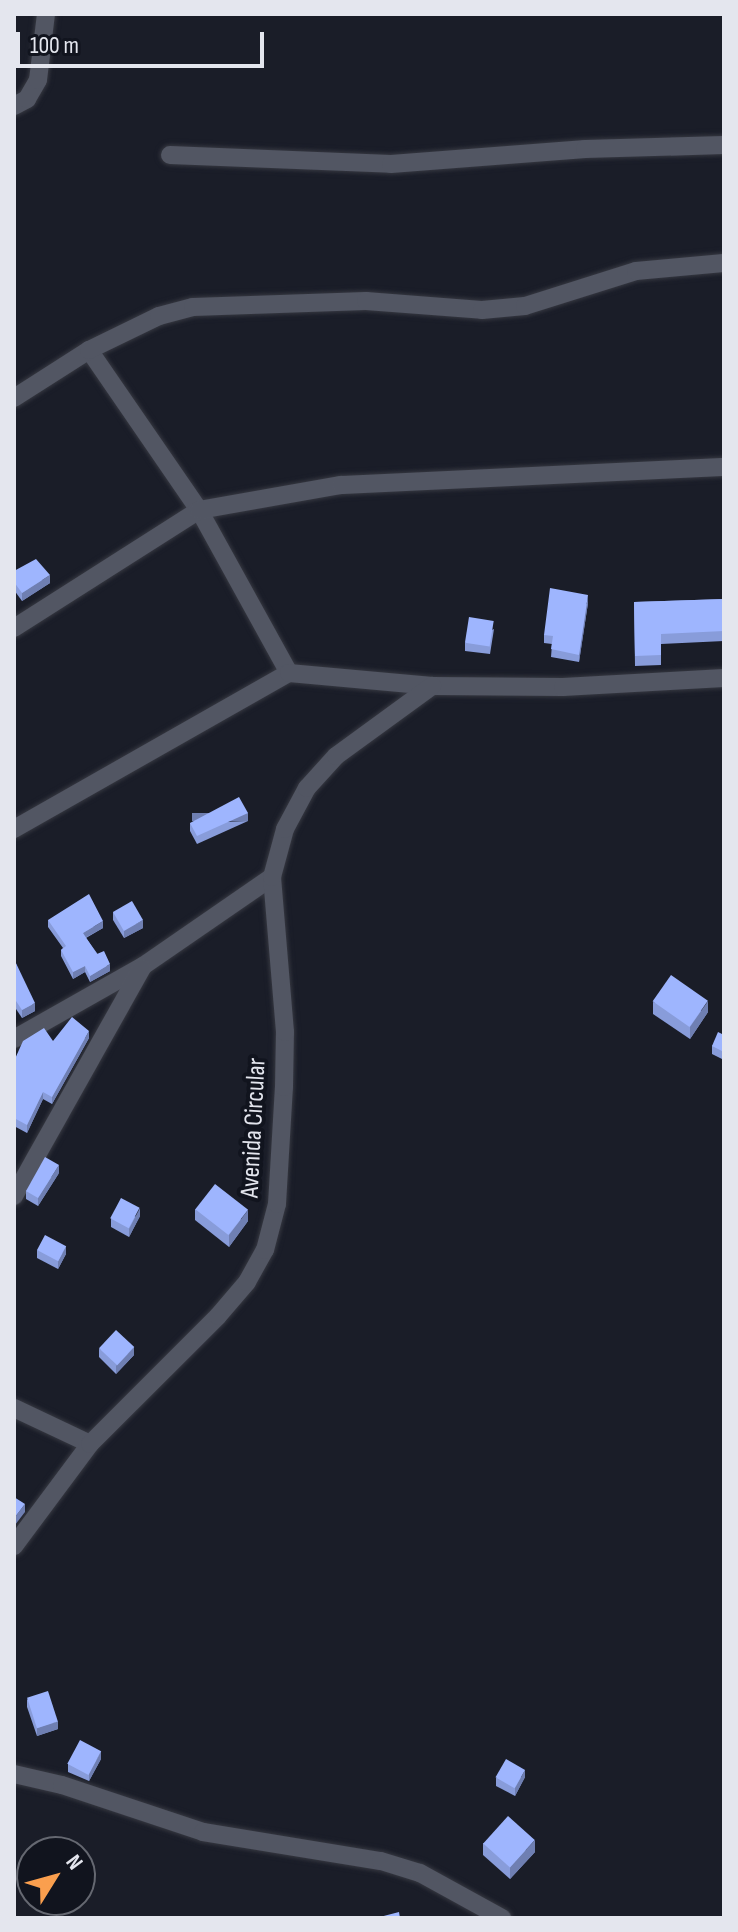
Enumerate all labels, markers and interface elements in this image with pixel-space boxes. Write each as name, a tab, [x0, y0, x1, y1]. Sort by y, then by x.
scale bar	[20, 16, 268, 66]
text: 100 m	[30, 31, 79, 60]
street label: Avenida Circular	[235, 1057, 273, 1199]
north arrow	[16, 1836, 96, 1916]
text: N	[60, 1850, 88, 1875]

